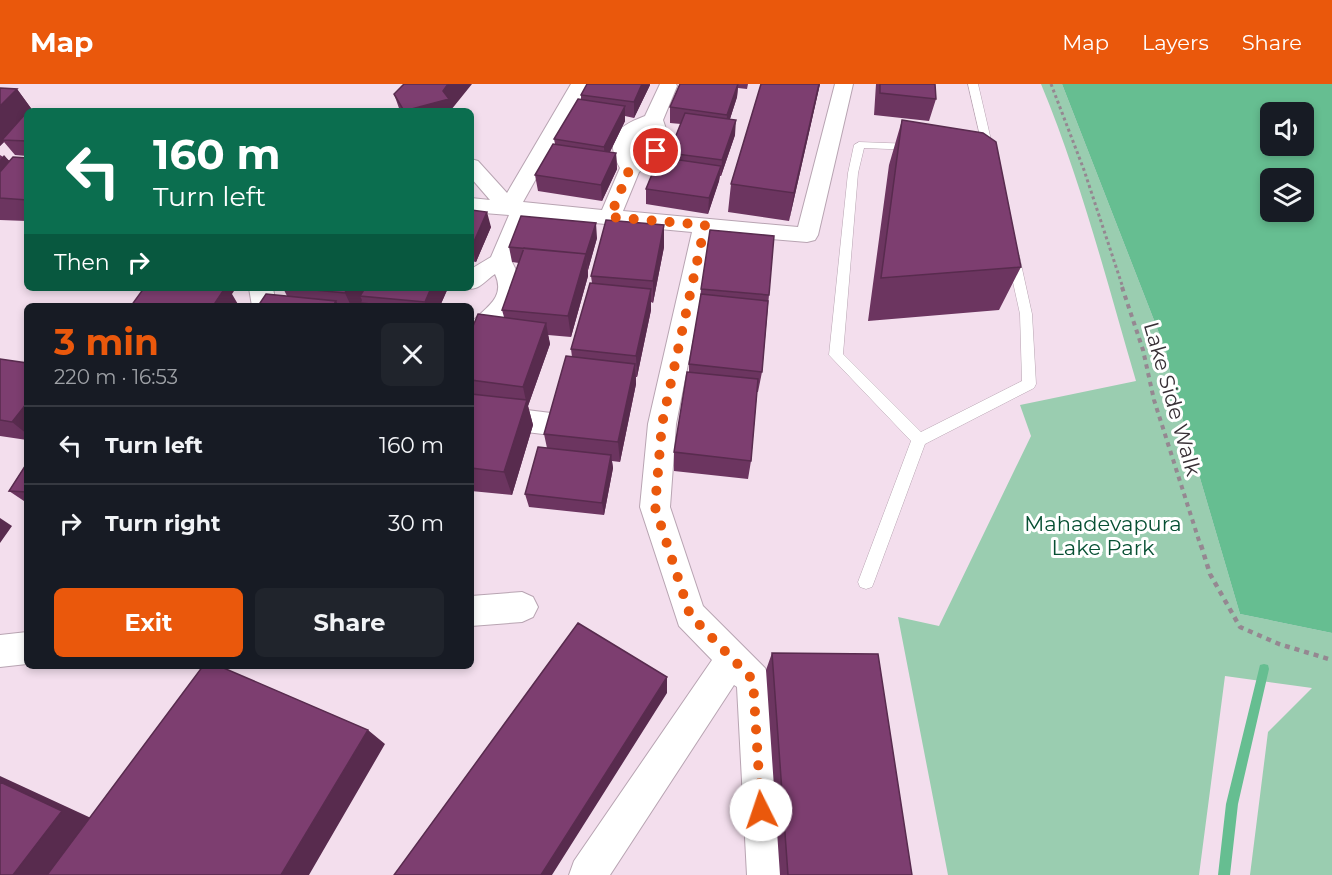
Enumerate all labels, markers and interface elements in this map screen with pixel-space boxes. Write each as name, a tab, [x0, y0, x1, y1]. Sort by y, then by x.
text: Map	[30, 25, 93, 59]
text: Map	[1062, 30, 1109, 55]
text: Layers	[1142, 30, 1209, 55]
text: Share	[1242, 30, 1302, 55]
map controls	[1260, 102, 1314, 222]
button: sound	[1260, 102, 1314, 156]
pin	[630, 125, 681, 176]
text: 160 m	[153, 128, 281, 180]
icon: left	[54, 132, 132, 210]
icon: arrive	[639, 134, 672, 167]
button: layers	[1260, 168, 1314, 222]
text: Turn left	[153, 180, 266, 213]
icon: right	[122, 246, 155, 279]
text: Then	[54, 249, 110, 276]
street label: Lake Side Walk	[1139, 319, 1207, 479]
text: 3 min	[54, 320, 159, 364]
button: close	[381, 323, 444, 386]
text: 220 m · 16:53	[54, 365, 178, 389]
icon: left	[54, 429, 87, 462]
text: Turn left	[105, 432, 203, 459]
text: 160 m	[379, 432, 444, 459]
icon: right	[54, 507, 87, 540]
text: Turn right	[105, 510, 220, 537]
text: 30 m	[388, 510, 444, 537]
park label: Mahadevapura Lake Park	[1024, 511, 1182, 560]
button: Exit	[54, 588, 243, 657]
button: Share	[255, 588, 444, 657]
position arrow	[729, 778, 793, 842]

